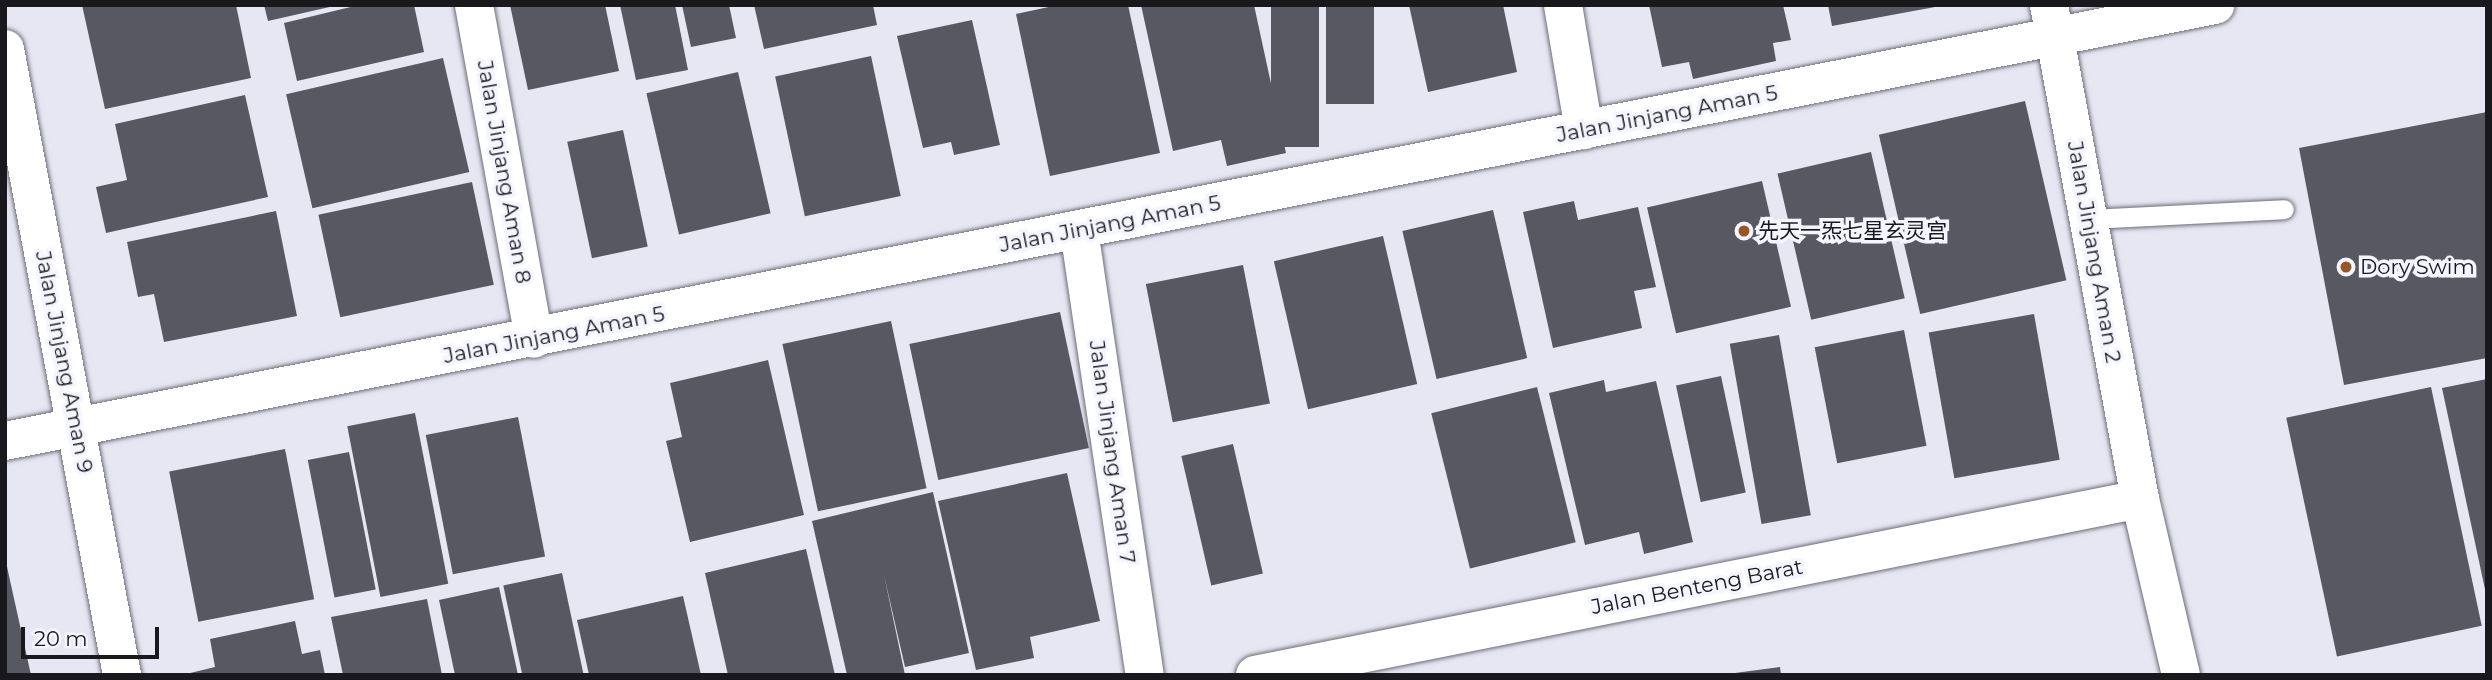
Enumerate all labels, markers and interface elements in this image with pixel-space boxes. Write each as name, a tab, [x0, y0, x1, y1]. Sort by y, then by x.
street label: Jalan Jinjang Aman 8	[472, 58, 536, 286]
street label: Jalan Jinjang Aman 5	[1554, 80, 1780, 148]
street label: Jalan Jinjang Aman 2	[2062, 139, 2126, 365]
street label: Jalan Jinjang Aman 5	[997, 190, 1223, 258]
place label: 先天一炁七星玄灵宫	[1758, 218, 1947, 244]
marker: 先天一炁七星玄灵宫	[1736, 223, 1752, 239]
street label: Jalan Jinjang Aman 9	[30, 249, 98, 475]
place label: Dory Swim	[2360, 254, 2475, 280]
marker: Dory Swim	[2338, 259, 2354, 275]
street label: Jalan Jinjang Aman 5	[441, 301, 667, 369]
street label: Jalan Jinjang Aman 7	[1084, 339, 1140, 565]
street label: Jalan Benteng Barat	[1589, 554, 1805, 620]
scale bar	[24, 614, 163, 658]
text: 20 m	[34, 626, 88, 651]

